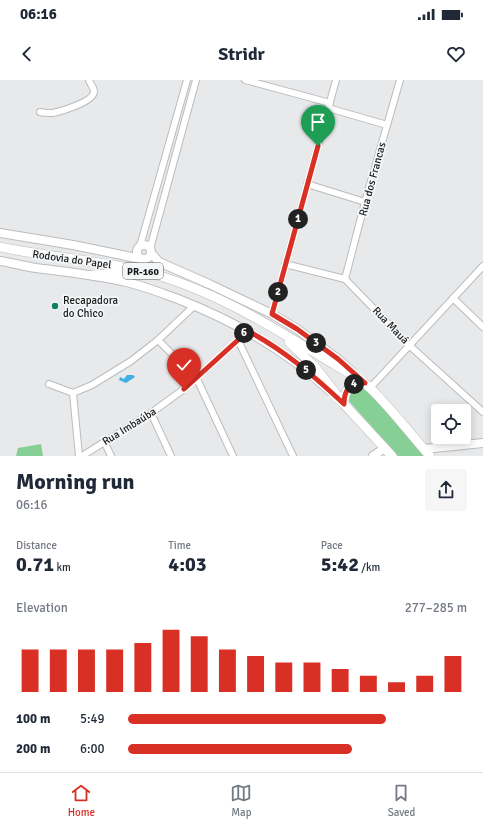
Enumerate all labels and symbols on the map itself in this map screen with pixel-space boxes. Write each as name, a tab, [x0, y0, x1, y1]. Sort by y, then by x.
pin	[301, 105, 335, 146]
street label: Rua dos Francas	[356, 141, 389, 217]
pin: 1	[288, 209, 308, 229]
street label: Rodovia do Papel	[32, 248, 112, 271]
road number: PR-160	[123, 263, 163, 279]
pin: 2	[268, 282, 288, 302]
place label: Recapadora do Chico	[63, 294, 119, 320]
marker: Recapadora do Chico	[50, 301, 60, 311]
street label: Rua Mauá	[370, 304, 412, 347]
pin: 6	[234, 323, 254, 343]
pin: 3	[306, 333, 326, 353]
pin	[167, 348, 201, 389]
pin: 5	[296, 360, 316, 380]
pin: 4	[344, 374, 364, 394]
street label: Rua Imbaúba	[100, 404, 159, 448]

